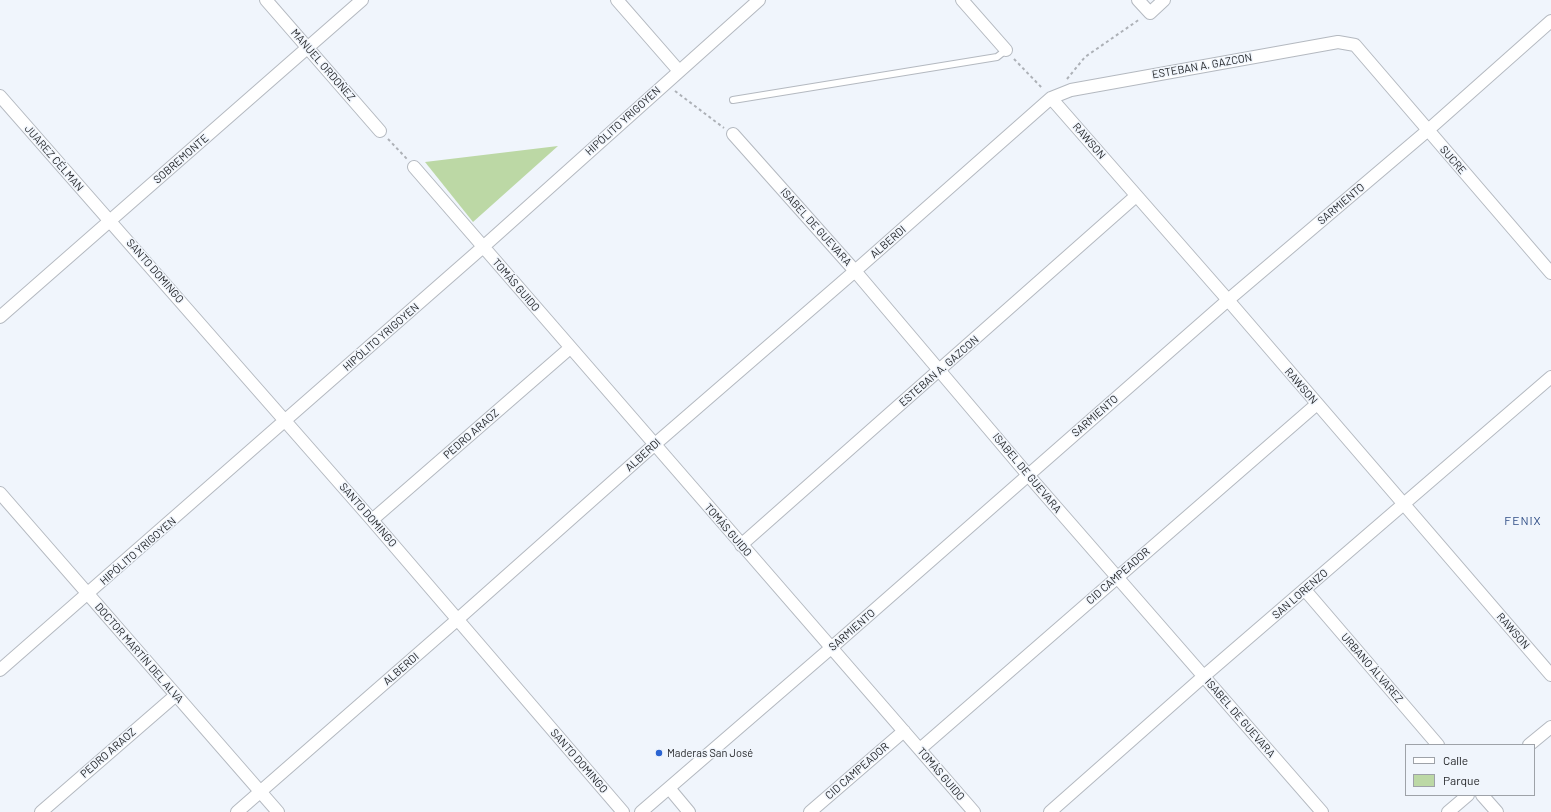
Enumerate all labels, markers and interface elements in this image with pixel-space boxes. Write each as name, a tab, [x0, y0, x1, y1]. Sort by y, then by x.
street label: MANUEL ORDOÑEZ	[288, 26, 358, 104]
street label: ESTEBAN A. GAZCON	[1151, 51, 1253, 81]
street label: HIPÓLITO YRIGOYEN	[583, 84, 663, 158]
street label: RAWSON	[1070, 120, 1108, 162]
street label: JUAREZ CÉLMAN	[22, 122, 86, 194]
street label: SOBREMONTE	[151, 132, 211, 186]
street label: SUCRE	[1437, 143, 1469, 177]
street label: SARMIENTO	[1315, 181, 1367, 227]
street label: ISABEL DE GUEVARA	[778, 185, 854, 269]
street label: ALBERDI	[867, 223, 909, 261]
street label: SANTO DOMINGO	[124, 236, 186, 306]
street label: TOMÁS GUIDO	[489, 256, 543, 314]
street label: HIPÓLITO YRIGOYEN	[340, 300, 422, 374]
street label: ESTEBAN A. GAZCON	[896, 333, 982, 409]
street label: RAWSON	[1282, 365, 1320, 407]
street label: SARMIENTO	[1069, 392, 1121, 440]
street label: PEDRO ARAOZ	[441, 406, 501, 462]
street label: ISABEL DE GUEVARA	[990, 430, 1064, 516]
street label: ALBERDI	[623, 436, 663, 474]
street label: SANTO DOMINGO	[337, 480, 399, 550]
street label: TOMÁS GUIDO	[701, 501, 755, 559]
street label: HIPÓLITO YRIGOYEN	[97, 514, 179, 588]
district label: FENIX	[1504, 514, 1542, 528]
street label: CID CAMPEADOR	[1084, 545, 1152, 607]
street label: SAN LORENZO	[1269, 566, 1331, 622]
street label: DOCTOR MARTÍN DEL ALVA	[92, 600, 186, 706]
street label: SARMIENTO	[826, 606, 878, 654]
street label: RAWSON	[1494, 610, 1532, 652]
street label: URBANO ÁLVAREZ	[1338, 631, 1406, 705]
street label: ALBERDI	[380, 650, 422, 688]
street label: ISABEL DE GUEVARA	[1202, 676, 1278, 760]
street label: PEDRO ARAOZ	[78, 725, 138, 781]
street label: SANTO DOMINGO	[548, 726, 610, 796]
street label: CID CAMPEADOR	[823, 740, 891, 802]
legend	[1405, 744, 1535, 796]
street label: TOMÁS GUIDO	[914, 745, 968, 803]
place label: Maderas San José	[667, 746, 753, 760]
marker: Maderas San José	[654, 748, 664, 758]
text: Calle	[1443, 753, 1468, 767]
text: Parque	[1443, 773, 1480, 787]

